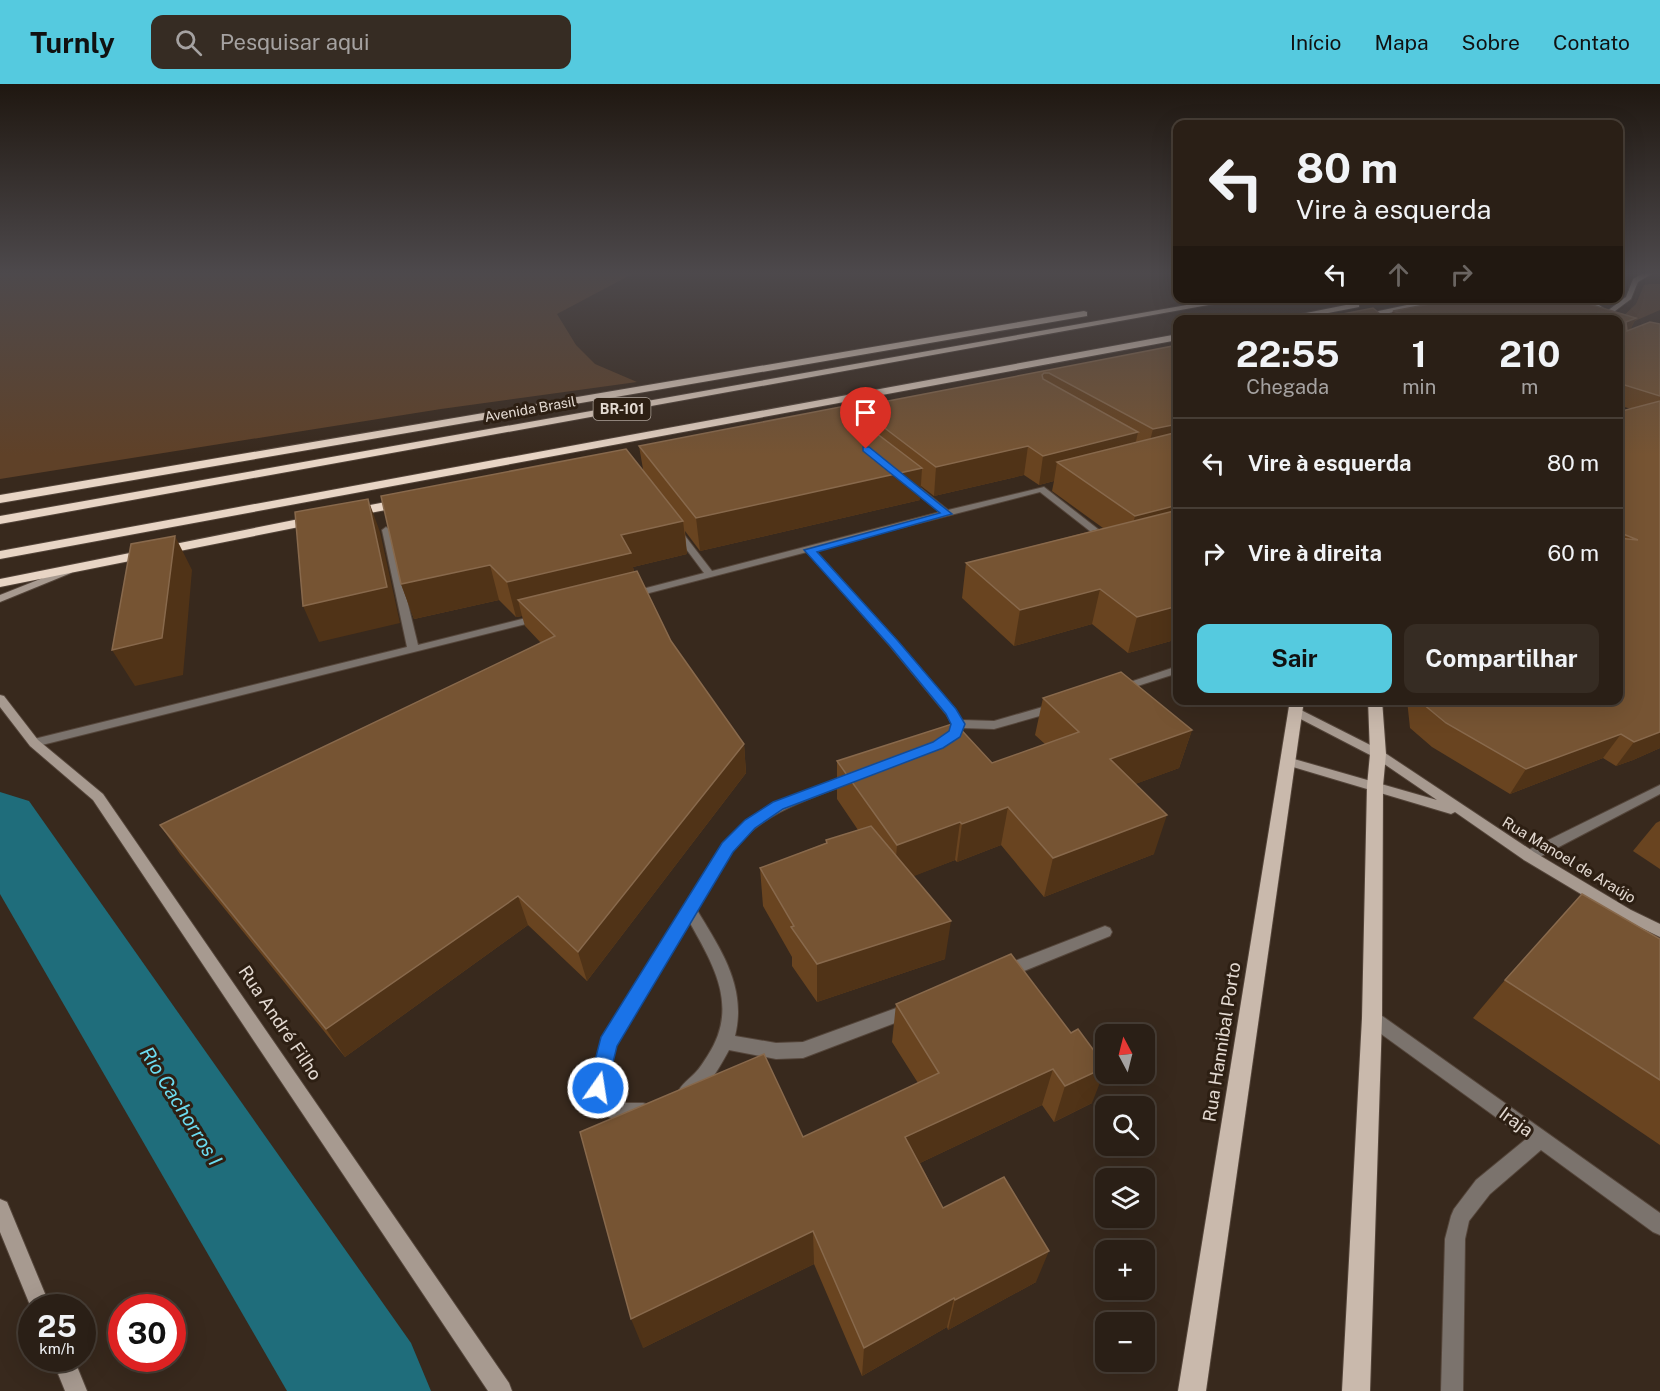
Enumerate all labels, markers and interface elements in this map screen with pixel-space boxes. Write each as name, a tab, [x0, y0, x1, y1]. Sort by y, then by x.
search box	[151, 15, 571, 69]
text: Turnly	[30, 26, 115, 59]
icon: search	[172, 26, 205, 59]
text: Pesquisar aqui	[220, 29, 369, 55]
text: Início	[1290, 30, 1341, 55]
text: Mapa	[1374, 30, 1429, 55]
text: Sobre	[1462, 30, 1520, 55]
text: Contato	[1553, 30, 1630, 55]
text: 80 m	[1296, 143, 1398, 192]
icon: left	[1197, 144, 1275, 222]
text: Vire à esquerda	[1296, 193, 1491, 225]
icon: left	[1319, 258, 1352, 291]
icon: ahead	[1382, 258, 1415, 291]
icon: right	[1445, 258, 1478, 291]
text: 22:55	[1236, 333, 1340, 375]
text: 1	[1412, 333, 1427, 375]
text: 210	[1499, 333, 1560, 375]
text: Chegada	[1246, 375, 1329, 399]
text: min	[1402, 375, 1436, 399]
text: m	[1521, 375, 1538, 399]
pin	[840, 387, 891, 449]
street label: Avenida Brasil	[483, 393, 577, 425]
icon: arrive	[849, 396, 882, 429]
road number: BR-101	[594, 398, 650, 420]
icon: left	[1197, 447, 1230, 480]
text: Vire à esquerda	[1248, 450, 1412, 476]
text: 80 m	[1547, 450, 1599, 476]
icon: right	[1197, 537, 1230, 570]
text: Vire à direita	[1248, 540, 1382, 566]
text: 60 m	[1548, 540, 1599, 566]
button: Sair	[1197, 624, 1392, 693]
button: Compartilhar	[1404, 624, 1599, 693]
street label: Rua Manoel de Araújo	[1500, 813, 1639, 906]
street label: Rua Hannibal Porto	[1199, 961, 1245, 1123]
street label: Rua André Filho	[234, 962, 326, 1084]
north arrow	[1095, 1024, 1155, 1084]
map controls	[1095, 1024, 1155, 1372]
water label: Rio Cachorros I	[135, 1042, 227, 1170]
position arrow	[566, 1056, 630, 1120]
button: search	[1095, 1096, 1155, 1156]
street label: Iraja	[1495, 1102, 1537, 1141]
button: layers	[1095, 1168, 1155, 1228]
button: +	[1095, 1240, 1155, 1300]
speed limit sign: 30	[108, 1294, 186, 1372]
text: 25	[37, 1308, 77, 1344]
button: −	[1095, 1312, 1155, 1372]
text: km/h	[39, 1340, 75, 1357]

